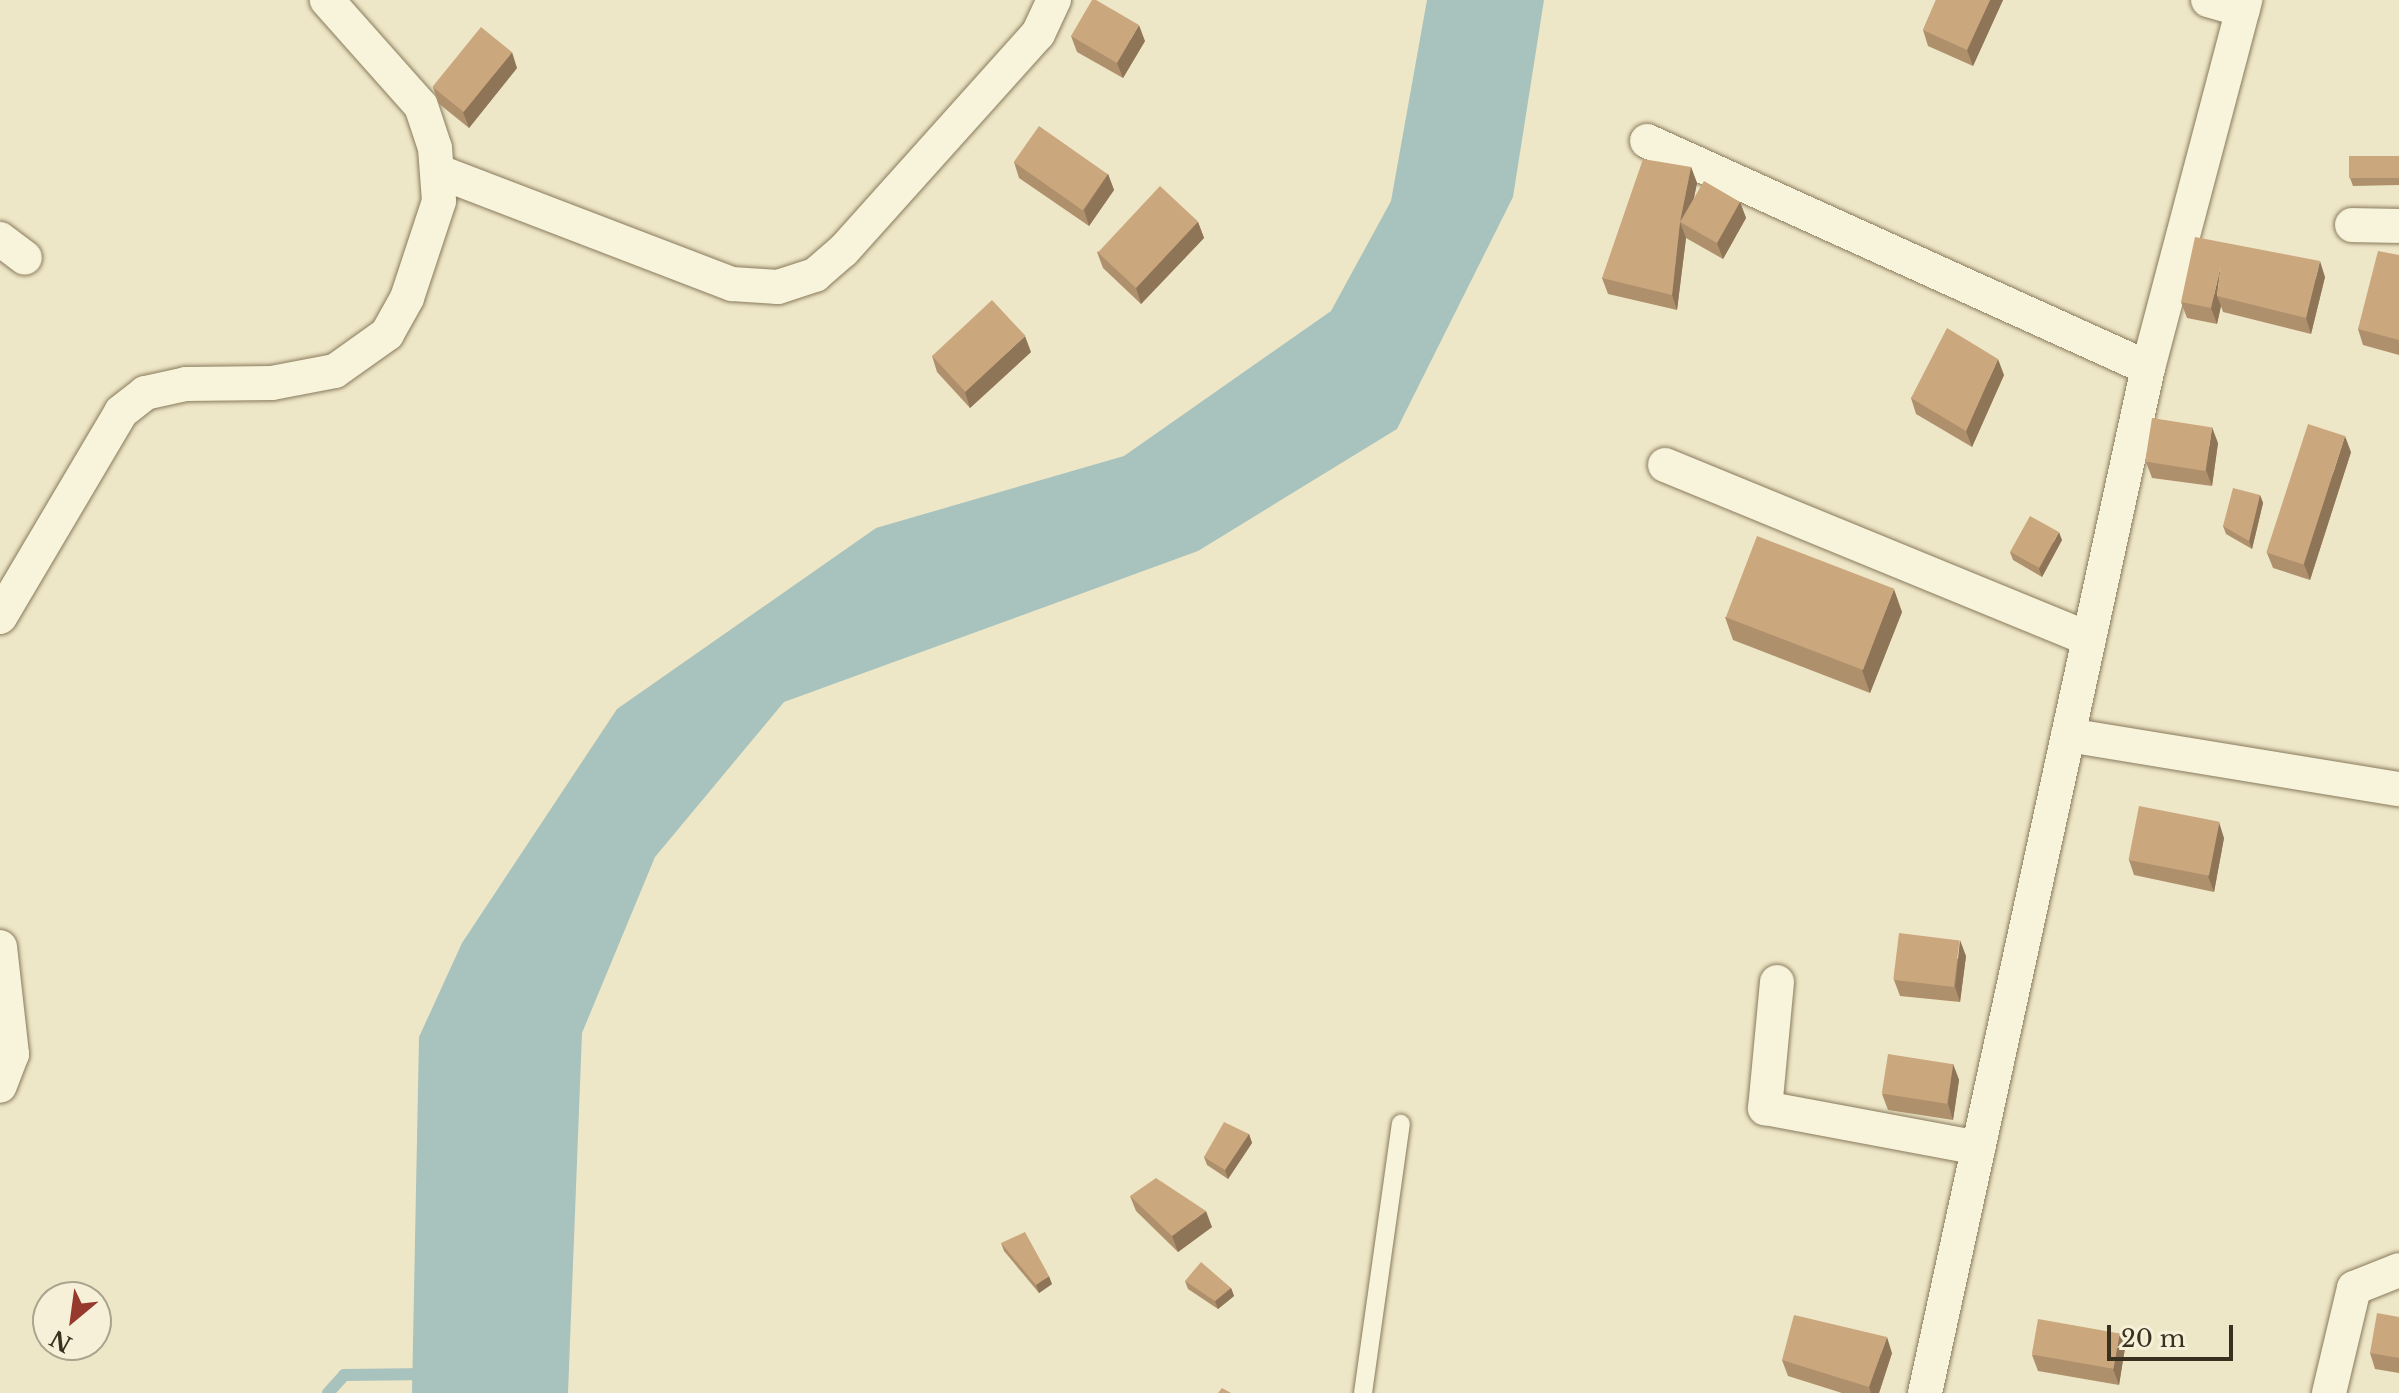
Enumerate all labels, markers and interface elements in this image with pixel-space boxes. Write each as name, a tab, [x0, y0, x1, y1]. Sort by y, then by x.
north arrow	[32, 1281, 112, 1361]
scale bar	[2111, 1309, 2237, 1359]
text: N	[46, 1324, 77, 1358]
text: 20 m	[2121, 1324, 2186, 1353]

